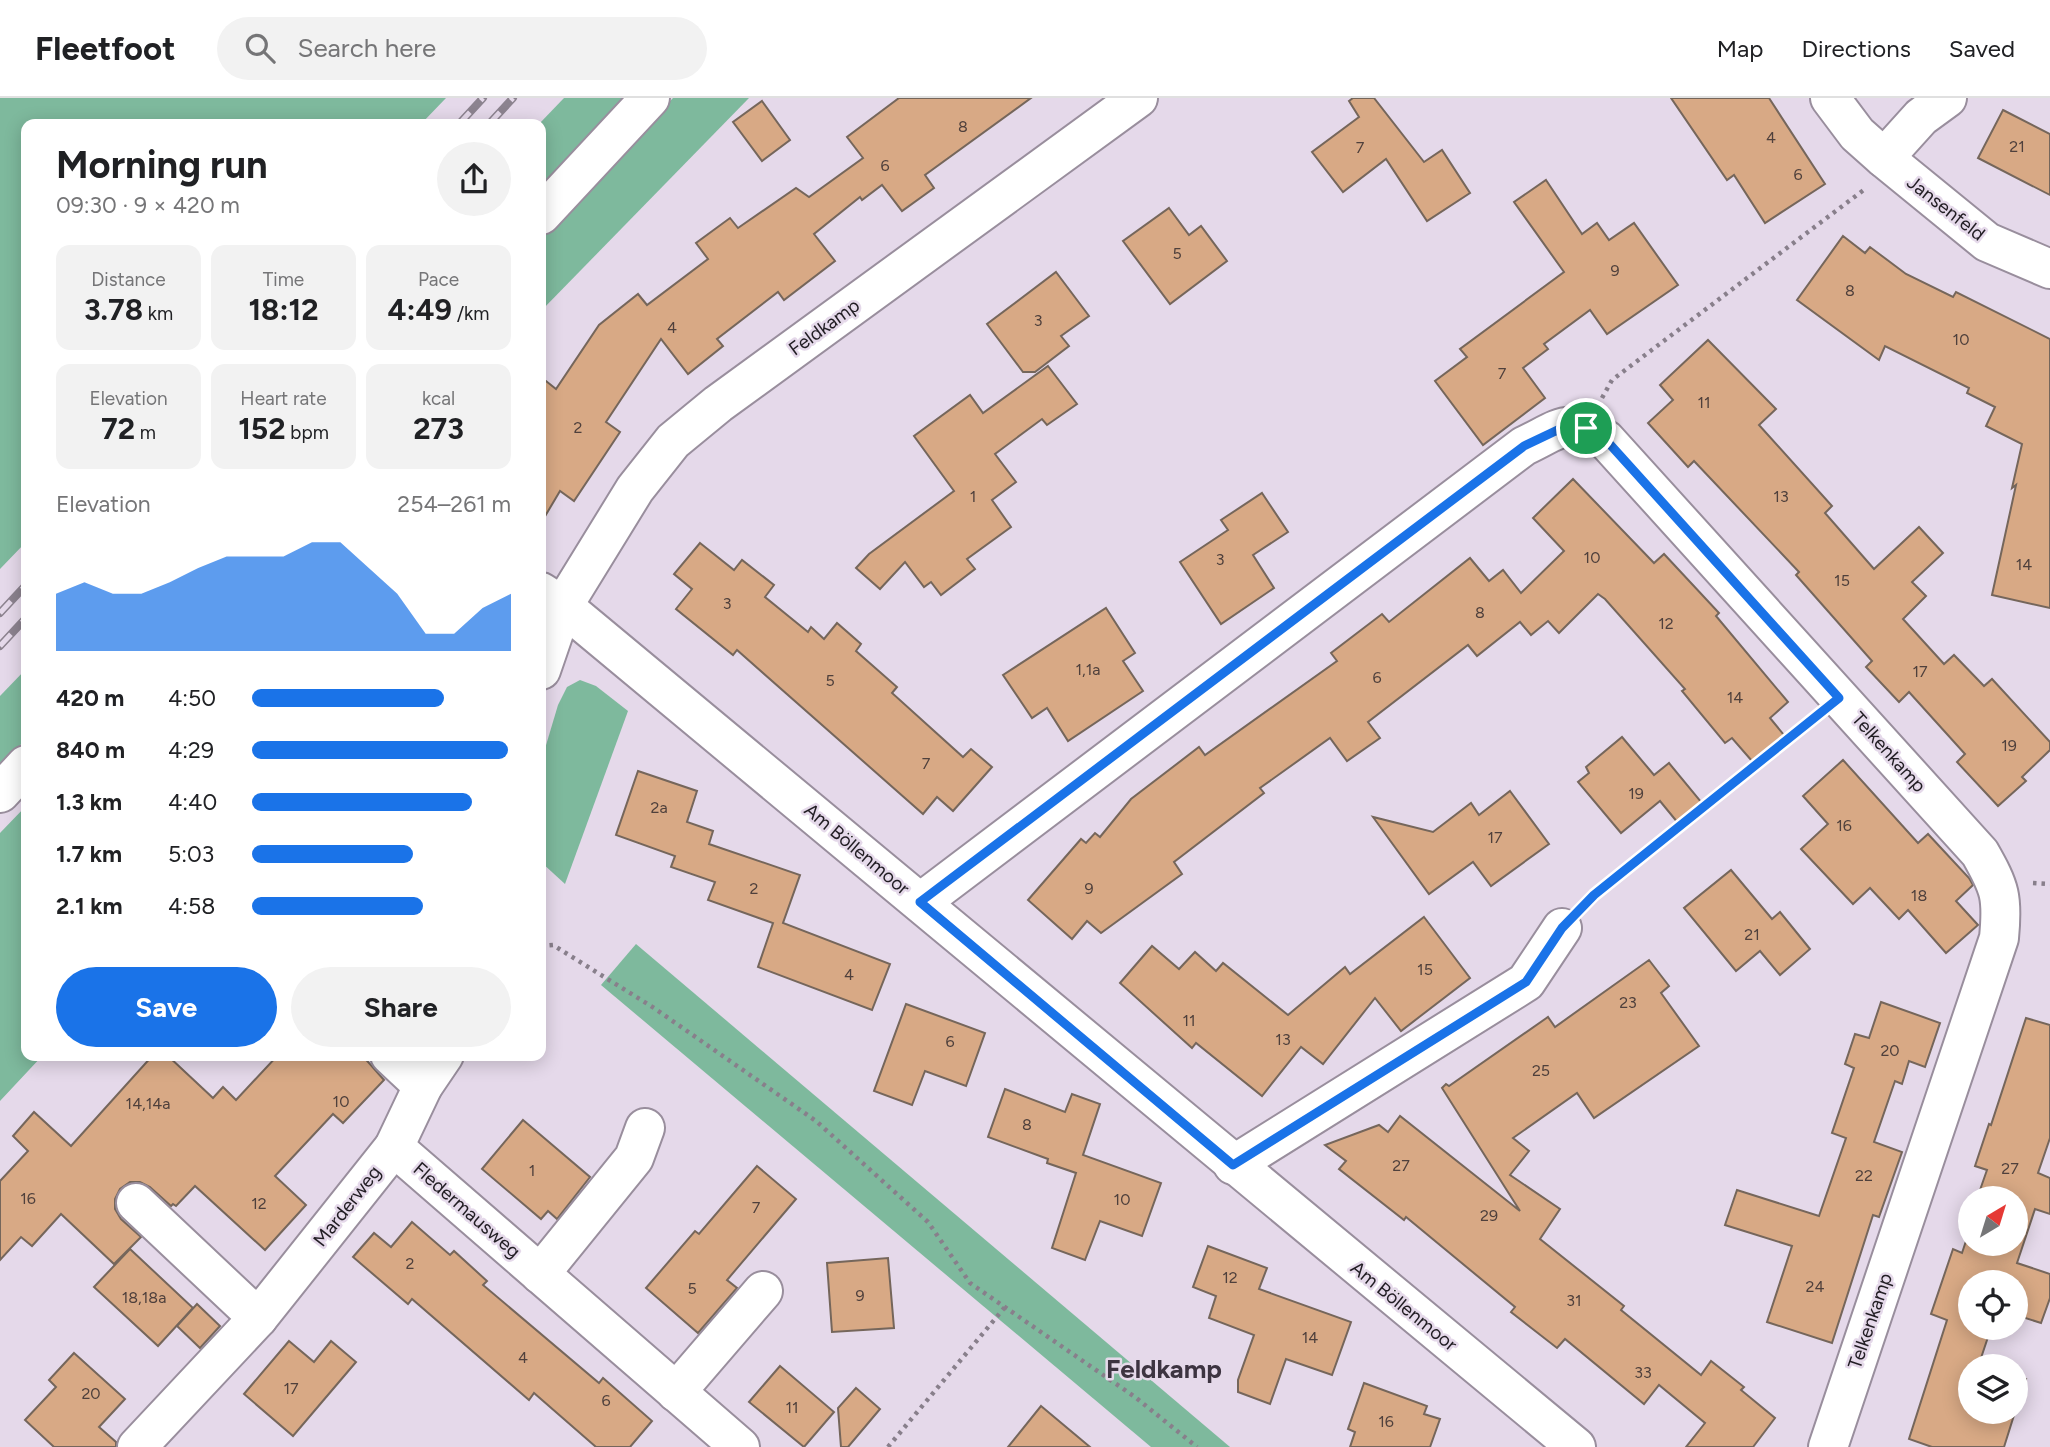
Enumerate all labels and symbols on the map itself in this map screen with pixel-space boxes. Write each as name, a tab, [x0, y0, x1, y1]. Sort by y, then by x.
house number: 8	[958, 117, 968, 136]
house number: 4	[1766, 128, 1776, 147]
house number: 21	[2009, 137, 2025, 156]
house number: 7	[1356, 138, 1365, 157]
house number: 6	[880, 156, 890, 175]
house number: 6	[1793, 165, 1803, 184]
street label: Jansenfeld	[1902, 170, 1990, 246]
house number: 5	[1172, 244, 1182, 263]
house number: 9	[1610, 261, 1620, 280]
house number: 8	[1845, 281, 1855, 300]
street label: Feldkamp	[784, 294, 864, 360]
house number: 3	[1034, 311, 1042, 330]
house number: 4	[667, 318, 677, 337]
house number: 10	[1953, 330, 1969, 349]
house number: 7	[1498, 364, 1507, 383]
house number: 11	[1697, 393, 1711, 412]
pin	[1556, 398, 1616, 458]
house number: 2	[574, 418, 582, 437]
house number: 1	[970, 487, 976, 506]
house number: 13	[1773, 487, 1789, 506]
house number: 10	[1584, 548, 1600, 567]
house number: 3	[1216, 550, 1224, 569]
house number: 14	[2016, 555, 2032, 574]
house number: 15	[1834, 571, 1850, 590]
house number: 3	[723, 594, 731, 613]
house number: 8	[1475, 603, 1485, 622]
house number: 12	[1658, 614, 1674, 633]
house number: 1,1a	[1076, 660, 1101, 679]
house number: 17	[1912, 662, 1928, 681]
house number: 6	[1372, 668, 1382, 687]
house number: 5	[825, 671, 835, 690]
house number: 14	[1727, 688, 1743, 707]
street label: Telkenkamp	[1847, 707, 1931, 797]
house number: 19	[2001, 736, 2017, 755]
house number: 7	[922, 754, 931, 773]
house number: 19	[1628, 784, 1644, 803]
house number: 2a	[650, 798, 668, 817]
street label: Am Böllenmoor	[800, 798, 915, 900]
house number: 16	[1836, 816, 1852, 835]
house number: 17	[1487, 828, 1503, 847]
house number: 2	[750, 879, 758, 898]
house number: 9	[1084, 879, 1094, 898]
house number: 18	[1911, 886, 1927, 905]
house number: 21	[1744, 925, 1760, 944]
house number: 15	[1417, 960, 1433, 979]
house number: 4	[844, 965, 854, 984]
house number: 23	[1619, 993, 1637, 1012]
house number: 11	[1182, 1011, 1196, 1030]
house number: 13	[1275, 1030, 1291, 1049]
house number: 6	[945, 1032, 955, 1051]
house number: 20	[1880, 1041, 1900, 1060]
house number: 25	[1532, 1061, 1550, 1080]
house number: 10	[333, 1092, 349, 1111]
house number: 14,14a	[126, 1094, 170, 1113]
house number: 8	[1022, 1115, 1032, 1134]
house number: 27	[1392, 1156, 1410, 1175]
street label: Fledermausweg	[409, 1157, 525, 1263]
house number: 27	[2001, 1159, 2019, 1178]
street label: Marderweg	[308, 1161, 386, 1251]
house number: 1	[529, 1161, 535, 1180]
house number: 22	[1855, 1166, 1873, 1185]
north arrow	[1958, 1186, 2028, 1256]
house number: 16	[20, 1189, 36, 1208]
house number: 10	[1114, 1190, 1130, 1209]
house number: 12	[251, 1194, 267, 1213]
house number: 7	[752, 1198, 761, 1217]
house number: 29	[1480, 1206, 1498, 1225]
house number: 2	[406, 1254, 414, 1273]
street label: Am Böllenmoor	[1346, 1256, 1462, 1356]
house number: 12	[1222, 1268, 1238, 1287]
street label: Telkenkamp	[1843, 1270, 1897, 1372]
house number: 24	[1806, 1277, 1824, 1296]
house number: 5	[687, 1279, 697, 1298]
house number: 9	[855, 1286, 865, 1305]
house number: 18,18a	[122, 1288, 166, 1307]
house number: 31	[1566, 1291, 1582, 1310]
house number: 14	[1302, 1328, 1318, 1347]
house number: 4	[518, 1348, 528, 1367]
district label: Feldkamp	[1106, 1353, 1222, 1385]
house number: 33	[1634, 1363, 1652, 1382]
house number: 17	[283, 1379, 299, 1398]
house number: 20	[81, 1384, 101, 1403]
house number: 6	[601, 1391, 611, 1410]
house number: 11	[785, 1398, 799, 1417]
house number: 16	[1378, 1412, 1394, 1431]

